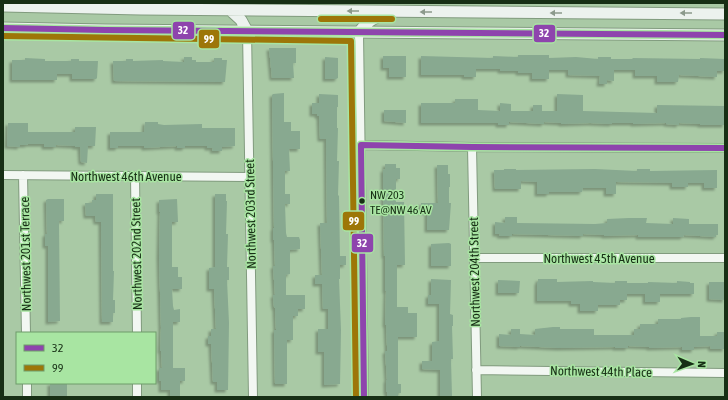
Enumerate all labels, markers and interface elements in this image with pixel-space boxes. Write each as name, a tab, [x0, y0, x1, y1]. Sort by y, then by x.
one-way arrow	[346, 8, 359, 14]
one-way arrow	[419, 9, 432, 15]
one-way arrow	[550, 9, 562, 16]
one-way arrow	[680, 10, 692, 17]
line badge: 32	[172, 21, 195, 40]
text: 32	[178, 24, 188, 36]
line badge: 32	[533, 24, 556, 43]
text: 32	[539, 27, 549, 39]
line badge: 99	[198, 29, 220, 49]
text: 99	[204, 33, 214, 45]
street label: Northwest 203rd Street	[242, 159, 259, 269]
street label: Northwest 46th Avenue	[70, 169, 182, 184]
place label: NW 203 TE@NW 46 AV	[370, 188, 432, 217]
street label: Northwest 201st Terrace	[17, 196, 34, 311]
marker: NW 203 TE@NW 46 AV	[357, 196, 367, 206]
street label: Northwest 202nd Street	[128, 197, 145, 310]
line badge: 99	[342, 211, 365, 231]
text: 99	[349, 215, 359, 227]
street label: Northwest 204th Street	[466, 217, 483, 327]
line badge: 32	[351, 233, 374, 253]
text: 32	[357, 237, 367, 249]
street label: Northwest 45th Avenue	[543, 251, 655, 266]
legend	[16, 332, 156, 384]
text: 32	[52, 341, 63, 355]
north arrow	[672, 344, 712, 384]
text: 99	[52, 361, 64, 375]
text: N	[696, 361, 708, 368]
street label: Northwest 44th Place	[550, 363, 652, 380]

